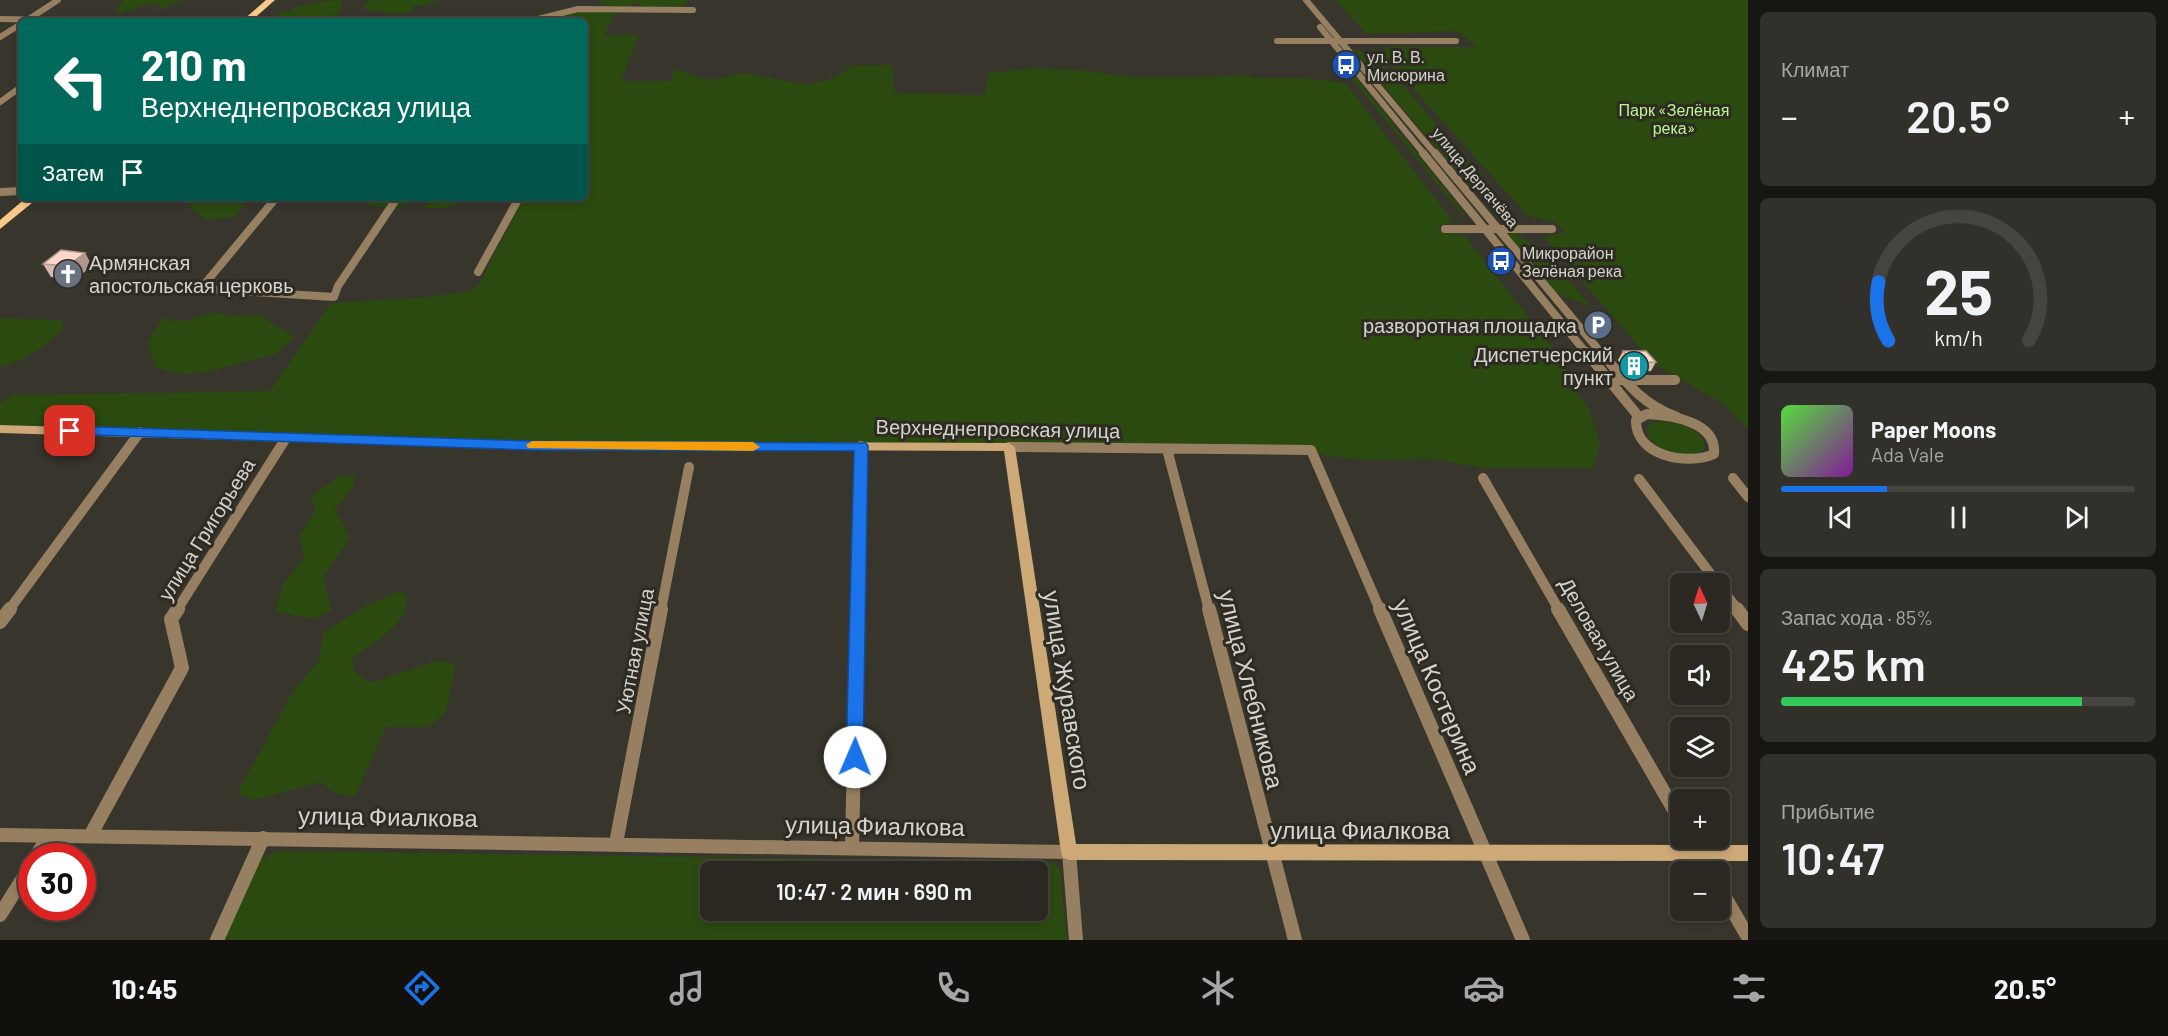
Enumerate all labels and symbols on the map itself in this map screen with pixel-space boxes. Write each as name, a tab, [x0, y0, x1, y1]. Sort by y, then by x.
place label: ул. В. В. Мисюрина	[1367, 47, 1445, 84]
bus stop icon: ул. В. В. Мисюрина	[1330, 49, 1362, 81]
park label: Парк «Зелёная река»	[1619, 100, 1729, 137]
street label: улица Дергачёва	[1429, 123, 1523, 231]
place label: Микрорайон Зелёная река	[1522, 243, 1622, 280]
bus stop icon: Микрорайон Зелёная река	[1485, 245, 1517, 277]
place label: Армянская апостольская церковь	[89, 250, 294, 297]
church icon: Армянская апостольская церковь	[52, 258, 84, 290]
parking icon: разворотная площадка	[1582, 309, 1614, 341]
place label: разворотная площадка	[1363, 313, 1578, 337]
place label: Диспетчерский пункт	[1474, 342, 1613, 389]
building icon: Диспетчерский пункт	[1618, 350, 1650, 382]
pin	[44, 405, 95, 456]
street label: Верхнеднепровская улица	[876, 414, 1121, 442]
street label: улица Григорьева	[153, 453, 260, 605]
street label: Деловая улица	[1555, 573, 1645, 706]
north arrow	[1670, 573, 1730, 633]
street label: Уютная улица	[610, 585, 658, 716]
street label: улица Хлебникова	[1213, 586, 1291, 792]
street label: улица Журавского	[1038, 588, 1098, 792]
street label: улица Костерина	[1388, 594, 1488, 779]
position arrow	[823, 725, 887, 789]
street label: улица Фиалкова	[298, 800, 479, 832]
street label: улица Фиалкова	[785, 809, 966, 841]
street label: улица Фиалкова	[1270, 815, 1451, 844]
speed limit sign: 30	[18, 843, 96, 921]

